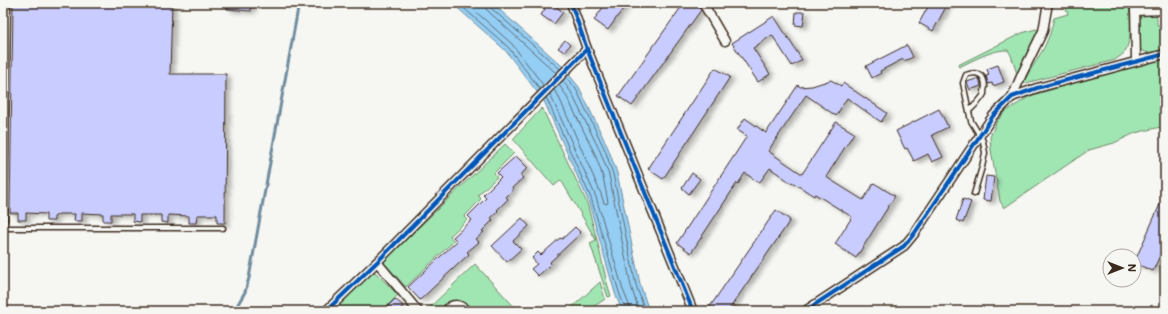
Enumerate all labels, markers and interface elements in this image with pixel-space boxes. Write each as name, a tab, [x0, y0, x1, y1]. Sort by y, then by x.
north arrow	[1102, 248, 1142, 288]
text: N	[1125, 264, 1140, 272]

